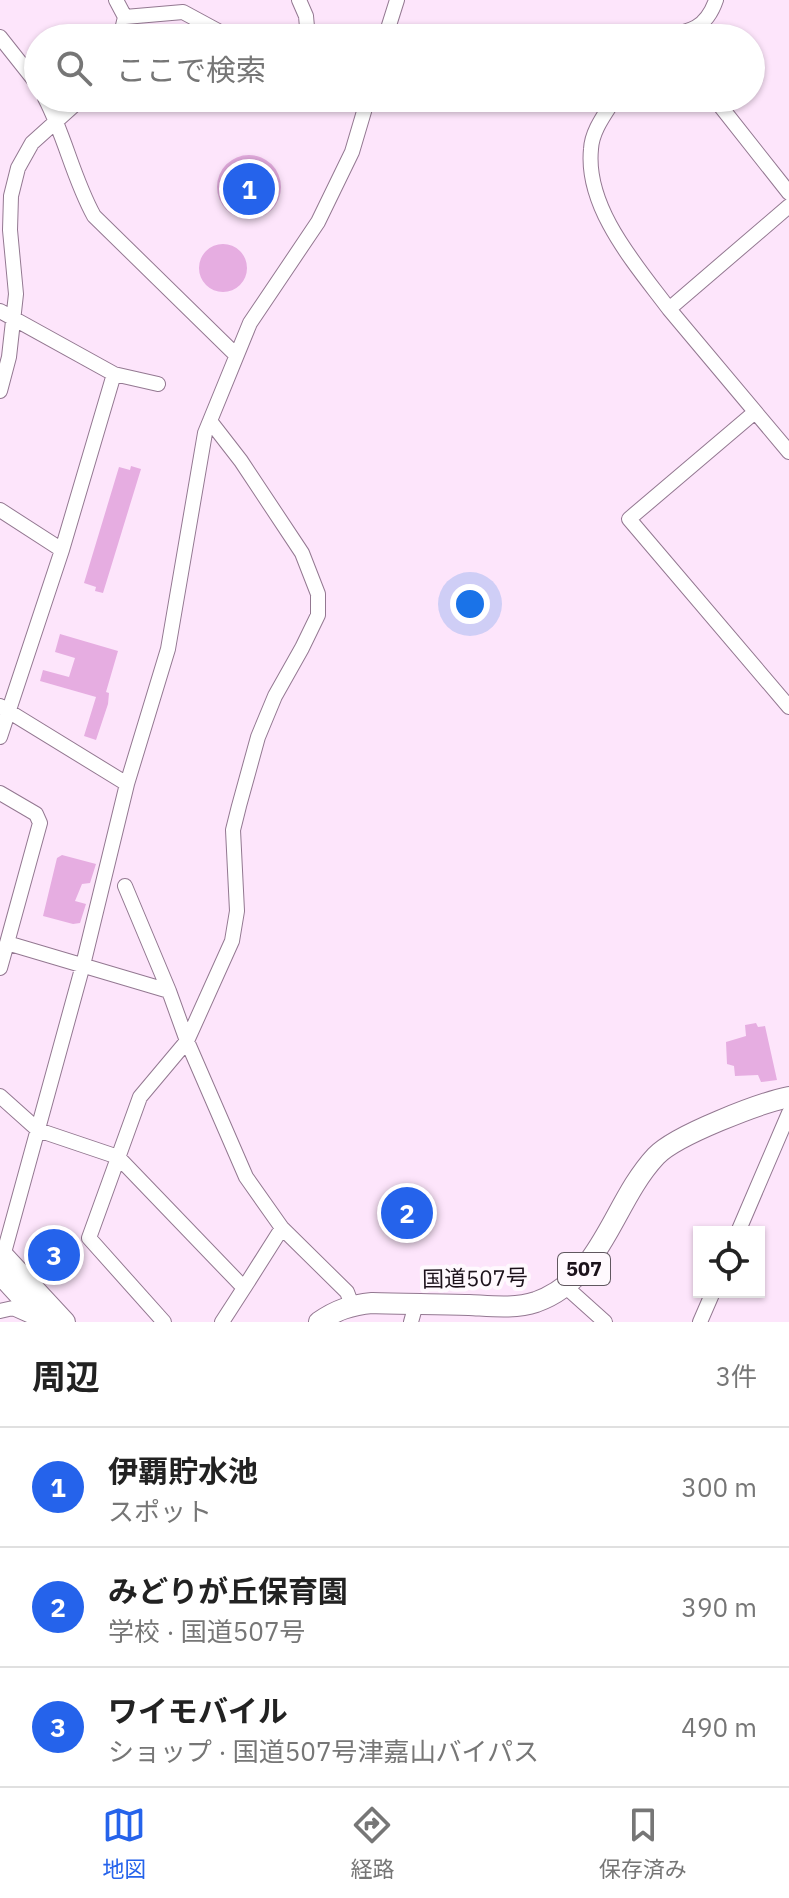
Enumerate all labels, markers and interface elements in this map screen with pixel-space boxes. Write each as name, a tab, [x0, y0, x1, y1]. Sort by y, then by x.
search box	[24, 24, 765, 112]
icon: search	[52, 46, 96, 90]
text: ここで検索	[116, 50, 266, 89]
pin: 1	[223, 159, 275, 219]
your location	[450, 584, 490, 624]
pin: 2	[381, 1183, 433, 1243]
pin: 3	[28, 1225, 80, 1285]
map controls	[693, 1226, 765, 1298]
button: locate	[693, 1226, 765, 1298]
road number: 507	[558, 1253, 610, 1285]
street label: 国道507号	[422, 1262, 528, 1293]
text: 周辺	[32, 1354, 100, 1398]
text: 3件	[715, 1359, 757, 1393]
text: 伊覇貯水池	[108, 1451, 258, 1490]
text: 1	[50, 1470, 66, 1504]
text: 300 m	[681, 1470, 757, 1504]
text: スポット	[108, 1494, 212, 1528]
text: みどりが丘保育園	[108, 1571, 348, 1610]
text: 2	[50, 1590, 66, 1624]
text: 390 m	[681, 1590, 757, 1624]
text: 学校 · 国道507号	[108, 1614, 306, 1648]
text: ワイモバイル	[108, 1691, 288, 1730]
text: 3	[50, 1710, 66, 1744]
text: 490 m	[681, 1710, 757, 1744]
text: ショップ · 国道507号津嘉山バイパス	[108, 1734, 539, 1768]
tab: 地図	[102, 1803, 146, 1883]
tab: 経路	[350, 1803, 395, 1883]
tab: 保存済み	[599, 1803, 687, 1883]

